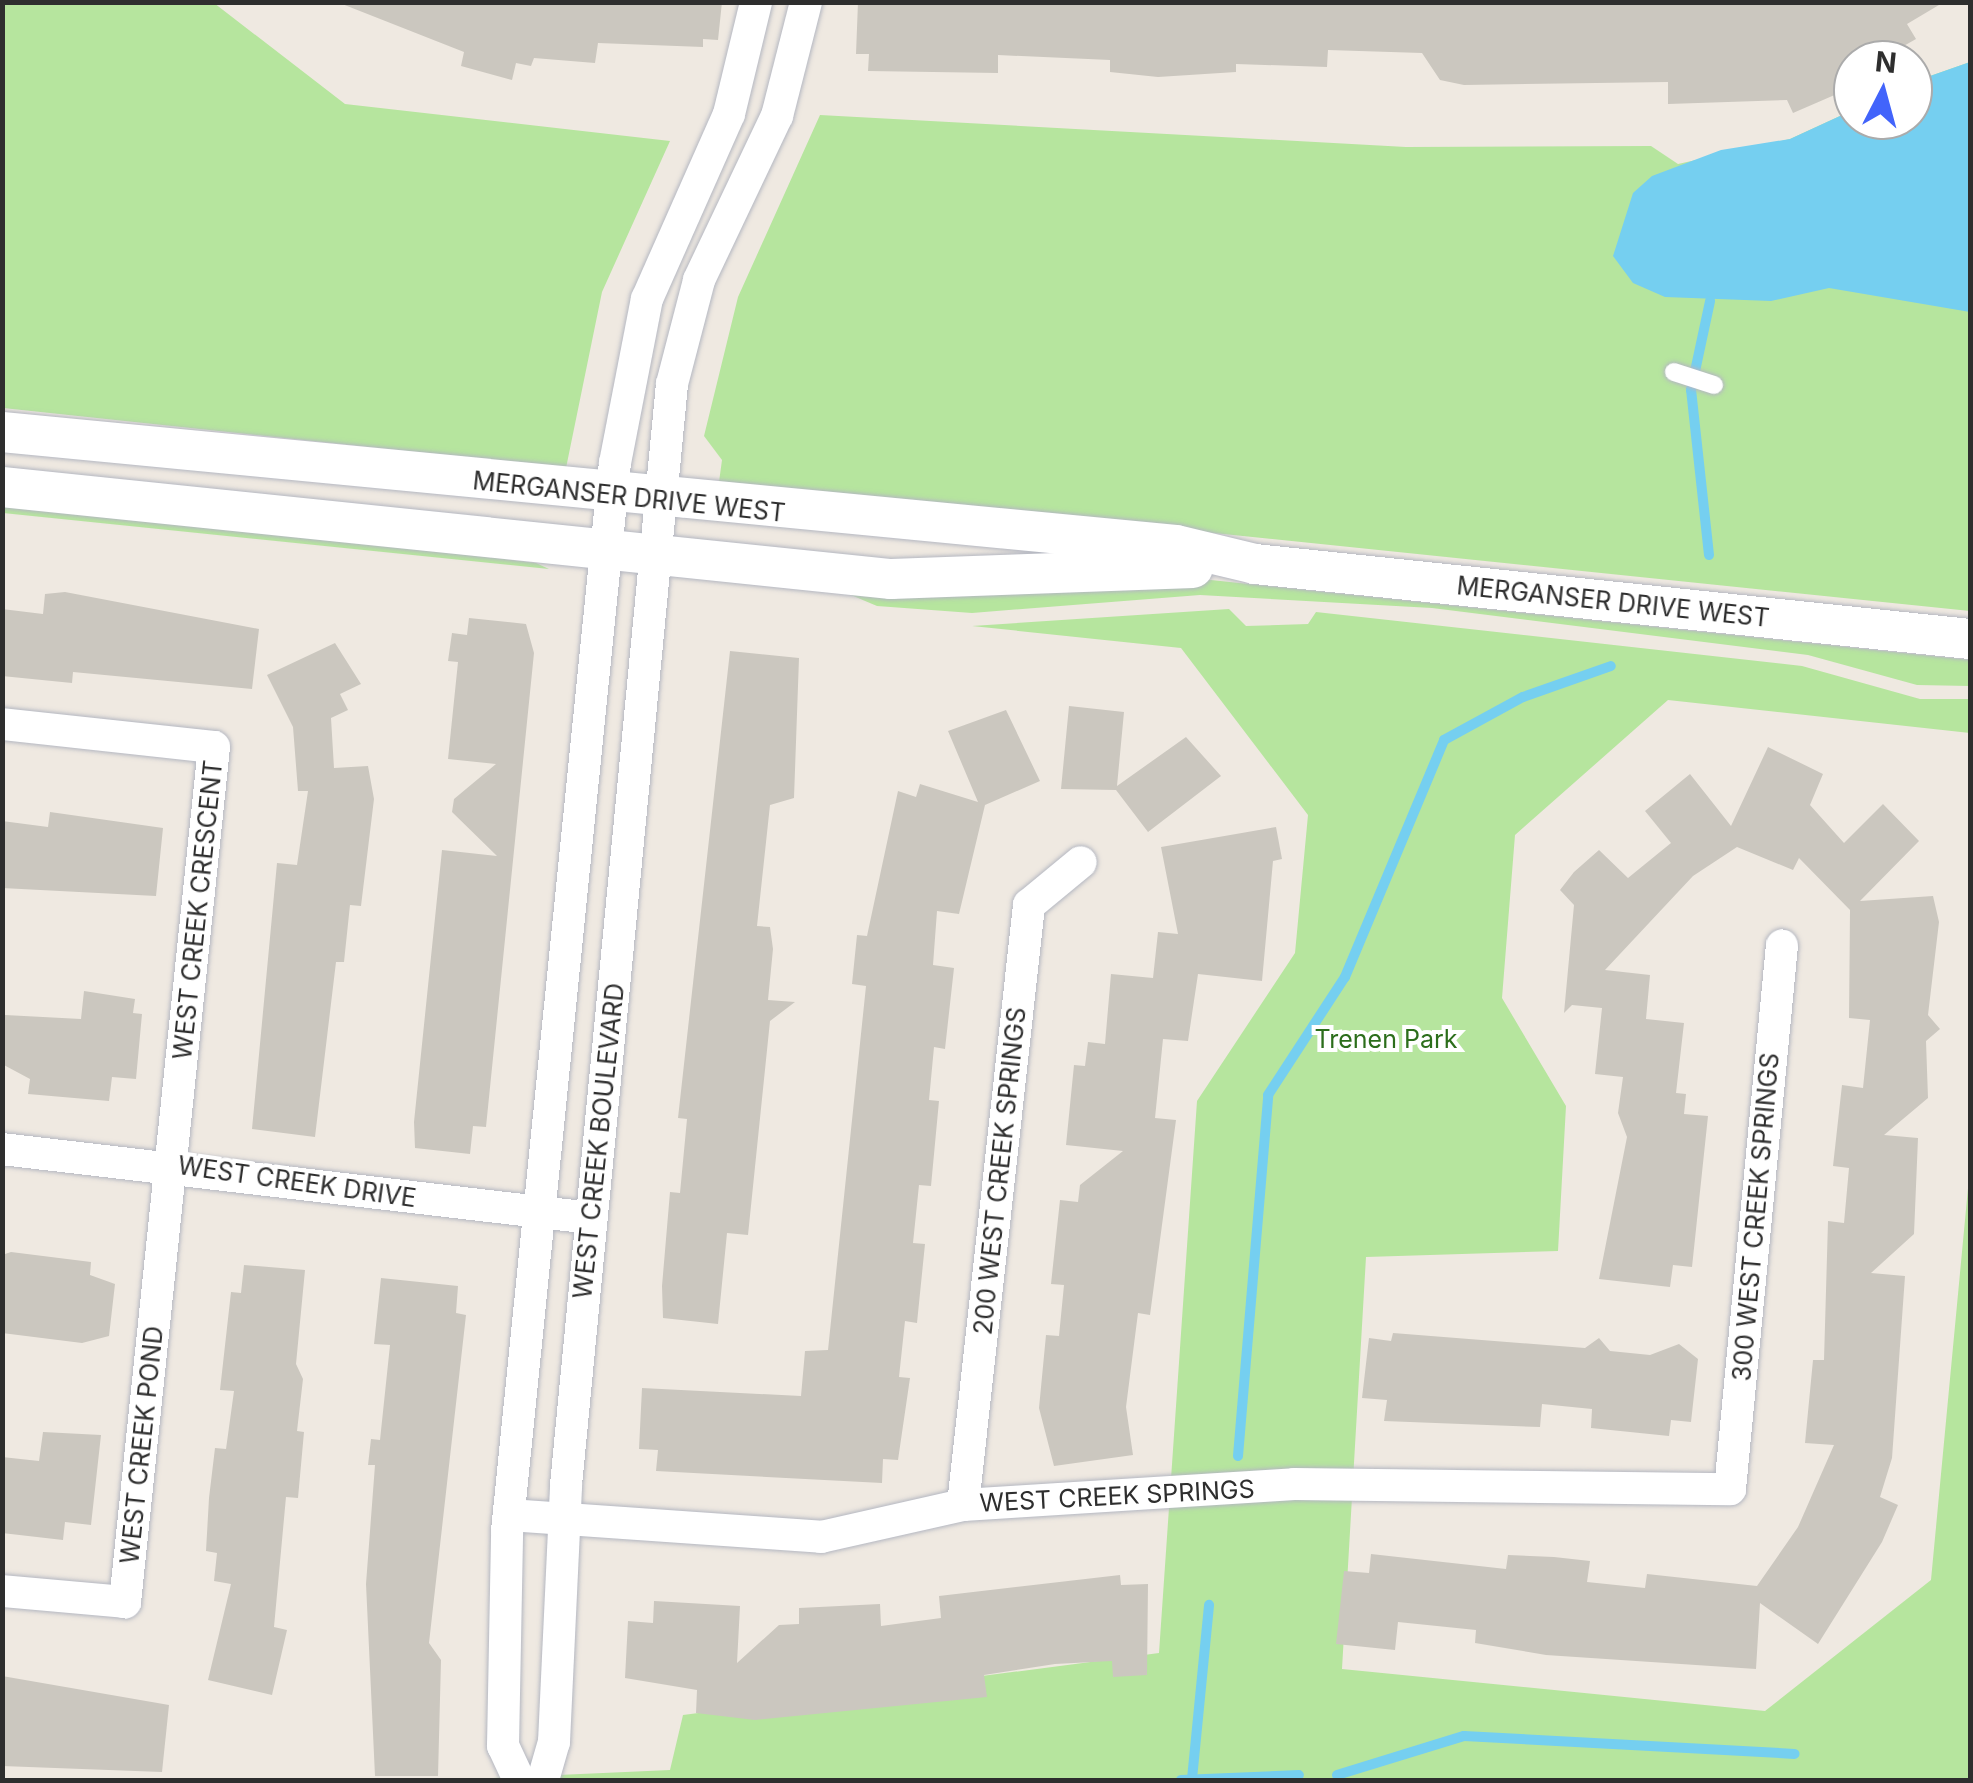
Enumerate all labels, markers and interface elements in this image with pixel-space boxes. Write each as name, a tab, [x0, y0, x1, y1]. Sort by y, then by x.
north arrow	[1833, 40, 1933, 140]
text: N	[1874, 44, 1898, 80]
street label: MERGANSER DRIVE WEST	[471, 466, 787, 528]
street label: MERGANSER DRIVE WEST	[1455, 571, 1771, 633]
street label: WEST CREEK CRESCENT	[167, 759, 229, 1061]
street label: WEST CREEK BOULEVARD	[568, 982, 630, 1300]
street label: 200 WEST CREEK SPRINGS	[968, 1006, 1032, 1336]
park label: Trenen Park	[1315, 1024, 1457, 1054]
street label: 300 WEST CREEK SPRINGS	[1727, 1052, 1785, 1382]
street label: WEST CREEK DRIVE	[176, 1150, 418, 1214]
street label: WEST CREEK POND	[115, 1325, 169, 1565]
street label: WEST CREEK SPRINGS	[979, 1474, 1255, 1518]

